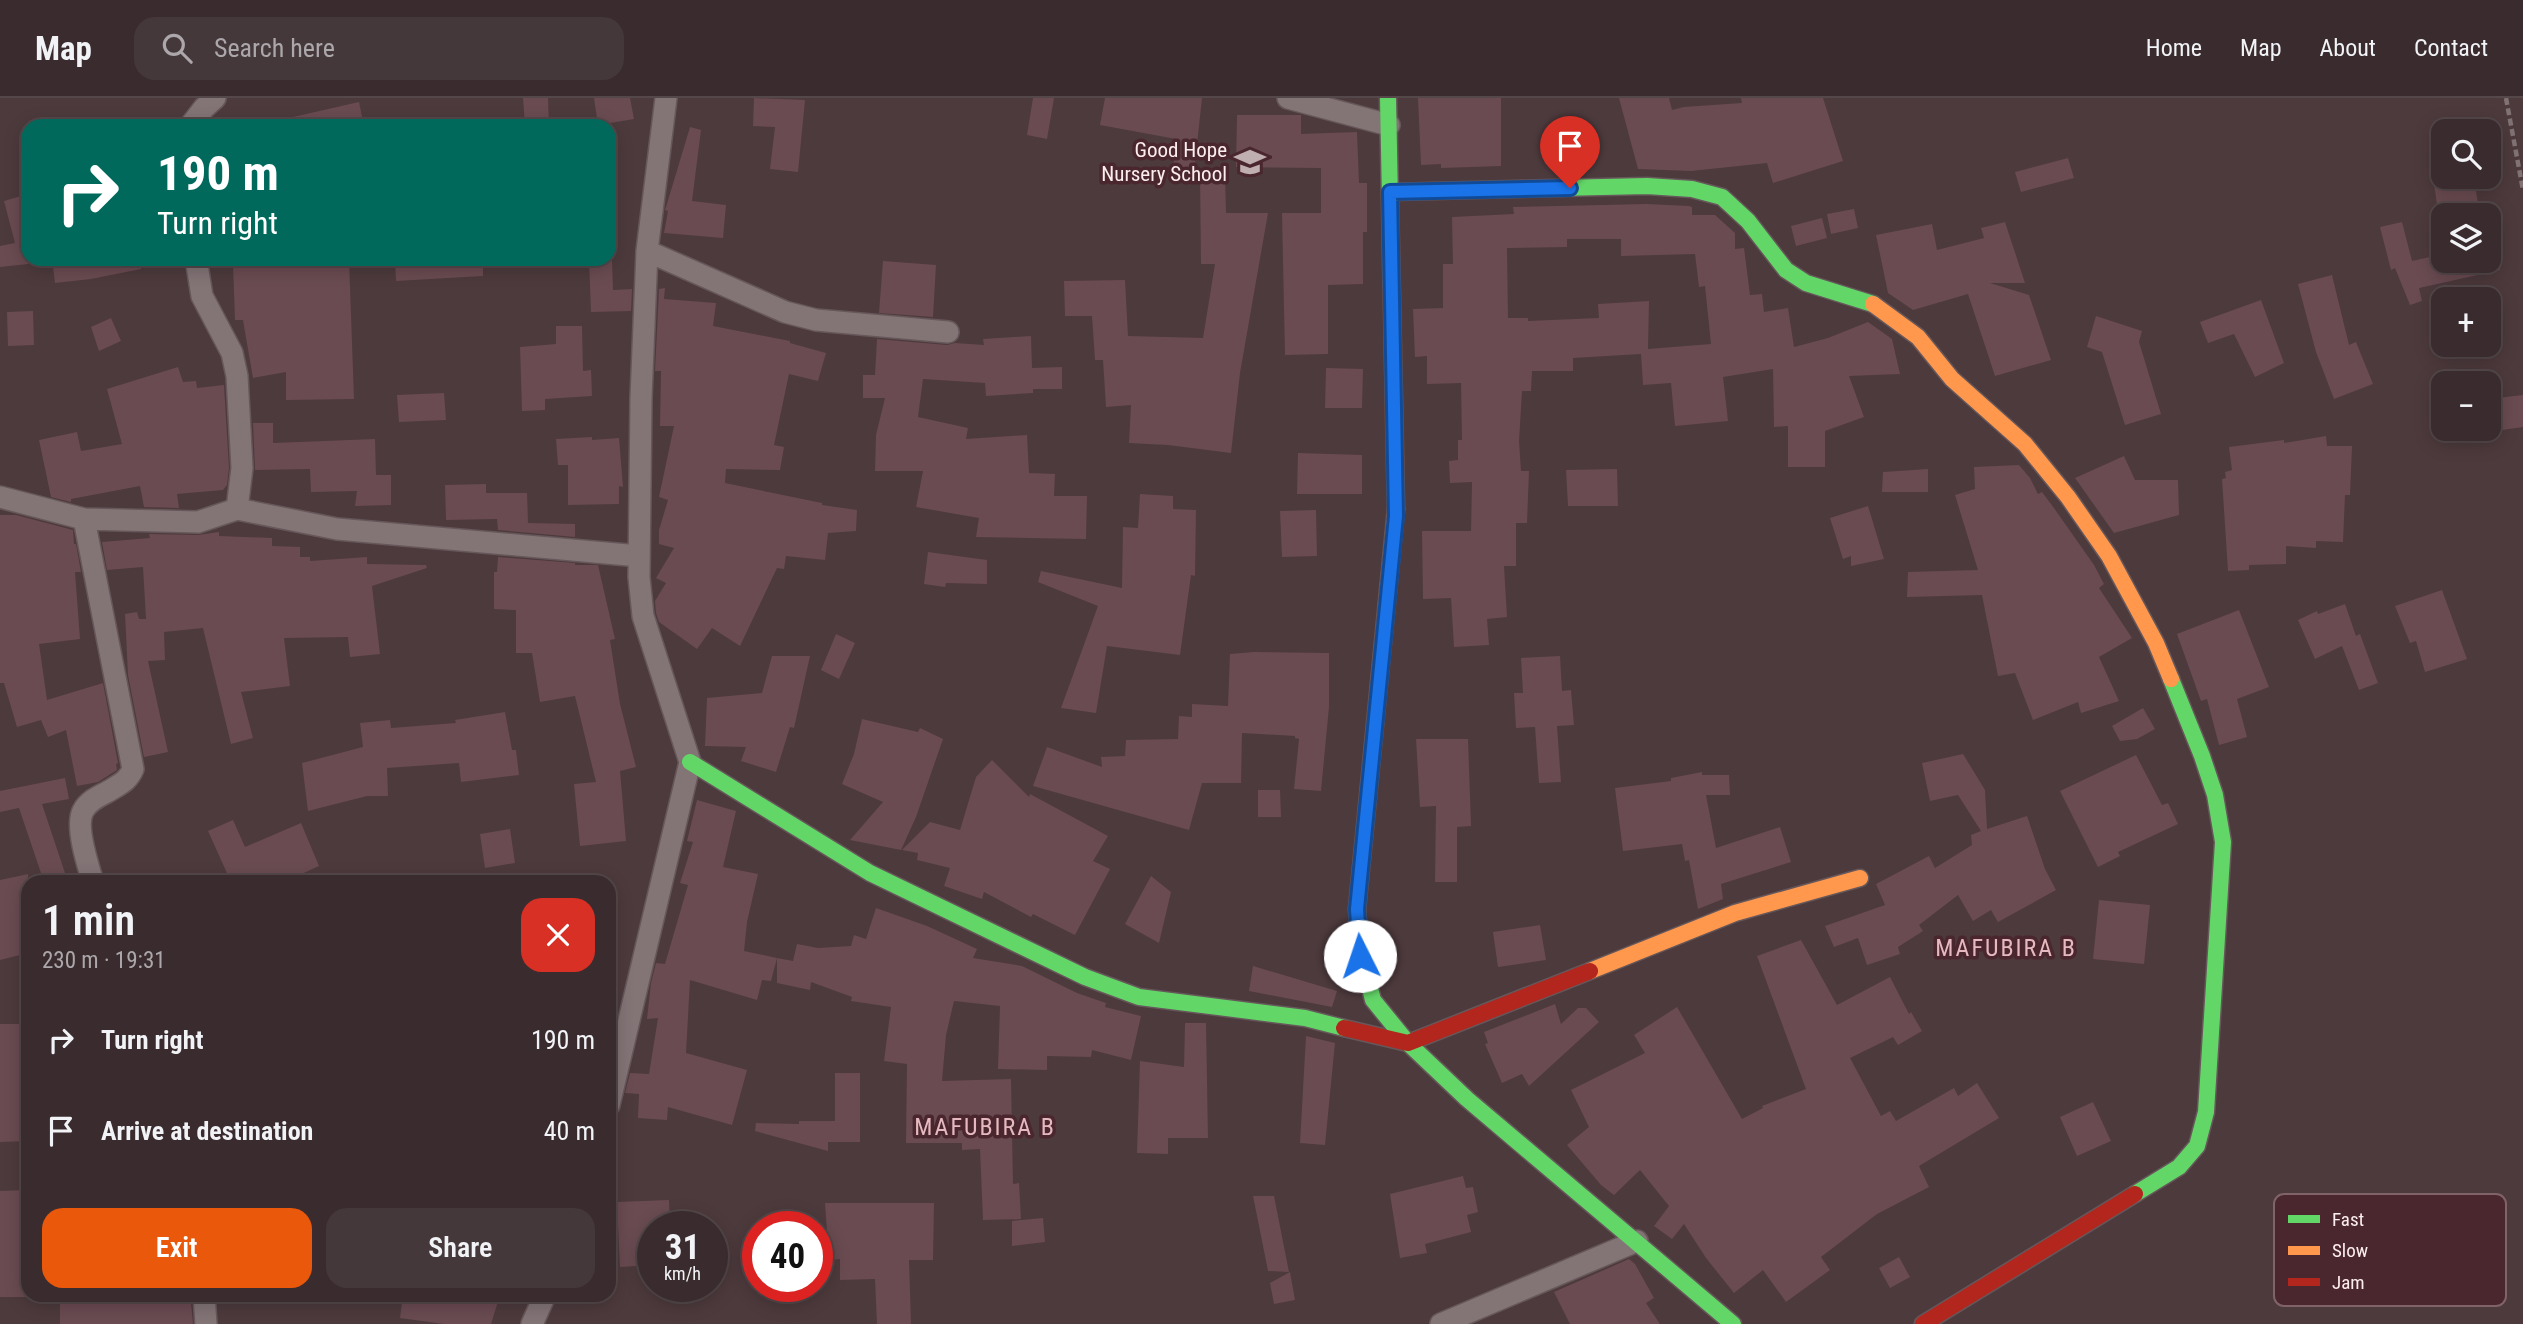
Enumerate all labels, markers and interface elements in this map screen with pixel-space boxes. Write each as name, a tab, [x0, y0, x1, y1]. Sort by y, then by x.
search box	[134, 17, 624, 80]
text: Map	[35, 29, 92, 68]
icon: search	[158, 29, 196, 67]
text: Search here	[214, 33, 335, 63]
text: Home	[2146, 34, 2202, 62]
text: Map	[2240, 34, 2282, 62]
text: About	[2320, 34, 2376, 62]
text: Contact	[2414, 34, 2488, 62]
pin	[1540, 116, 1600, 188]
map controls	[2431, 119, 2501, 441]
button: search	[2431, 119, 2501, 189]
icon: arrive	[1551, 127, 1589, 165]
place label: Good Hope Nursery School	[1101, 138, 1227, 186]
text: 190 m	[157, 145, 279, 202]
school or university icon: Good Hope Nursery School	[1233, 145, 1267, 179]
icon: right	[42, 147, 133, 238]
button: layers	[2431, 203, 2501, 273]
text: Turn right	[157, 204, 278, 242]
button: +	[2431, 287, 2501, 357]
button: −	[2431, 371, 2501, 441]
text: 1 min	[42, 896, 135, 945]
button: close	[521, 898, 595, 972]
position arrow	[1323, 919, 1397, 993]
district label: MAFUBIRA B	[1935, 934, 2077, 962]
text: 230 m · 19:31	[42, 947, 166, 974]
icon: right	[42, 1021, 80, 1059]
text: Turn right	[101, 1025, 203, 1055]
text: 190 m	[531, 1025, 595, 1055]
icon: arrive	[42, 1112, 80, 1150]
district label: MAFUBIRA B	[914, 1113, 1056, 1141]
text: Arrive at destination	[101, 1116, 313, 1146]
text: 40 m	[544, 1116, 595, 1146]
legend	[2274, 1194, 2506, 1306]
button: Exit	[42, 1208, 312, 1288]
button: Share	[326, 1208, 595, 1288]
text: Fast	[2332, 1208, 2364, 1231]
speed limit sign: 40	[742, 1211, 833, 1302]
text: 31	[665, 1227, 700, 1268]
text: Slow	[2332, 1239, 2368, 1262]
text: km/h	[664, 1263, 701, 1284]
text: Jam	[2332, 1271, 2365, 1294]

